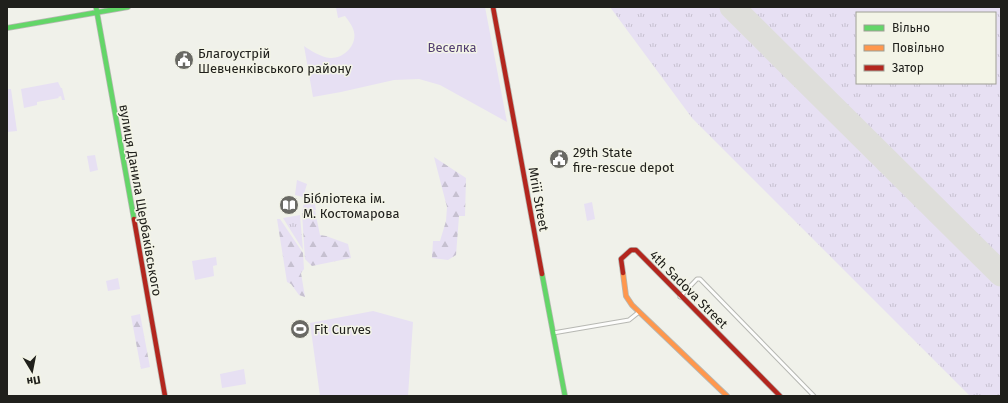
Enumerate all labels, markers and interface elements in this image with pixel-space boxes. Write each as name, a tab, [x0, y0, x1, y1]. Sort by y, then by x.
legend	[856, 12, 996, 84]
text: Вільно	[892, 21, 930, 35]
park label: Веселка	[427, 40, 477, 55]
text: Повільно	[892, 41, 945, 55]
place label: Благоустрій Шевченківського району	[198, 46, 352, 76]
public building icon: Благоустрій Шевченківського району	[173, 49, 195, 71]
text: Затор	[892, 61, 924, 75]
street label: вулиця Данила Щербаківського	[116, 103, 165, 297]
place label: 29th State fire-rescue depot	[573, 145, 675, 175]
public building icon: 29th State fire-rescue depot	[548, 148, 570, 170]
street label: Mriii Street	[525, 166, 552, 233]
place label: Бібліотека ім. М. Костомарова	[303, 191, 399, 221]
library icon: Бібліотека ім. М. Костомарова	[278, 194, 300, 216]
street label: 4th Sadova Street	[647, 247, 731, 332]
sports icon: Fit Curves	[289, 318, 311, 340]
place label: Fit Curves	[314, 322, 371, 337]
north arrow	[12, 351, 52, 391]
text: Пн	[26, 373, 42, 388]

